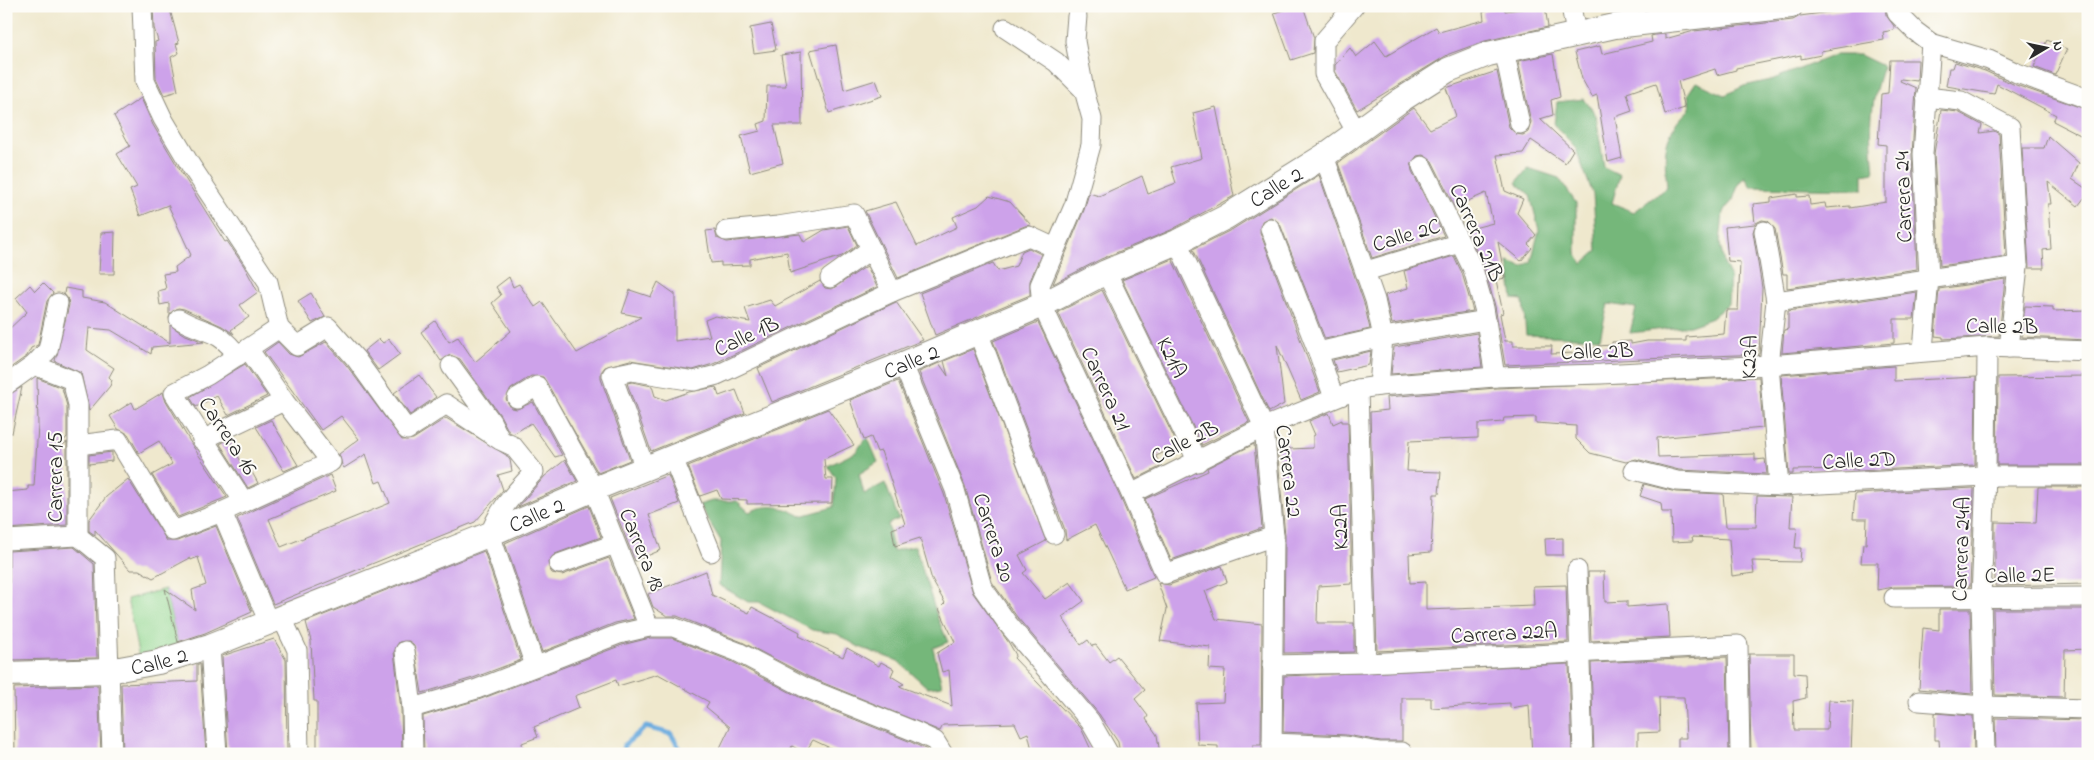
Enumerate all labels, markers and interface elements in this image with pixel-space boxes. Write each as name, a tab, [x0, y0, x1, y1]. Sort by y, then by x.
north arrow	[2022, 22, 2072, 72]
text: N	[2046, 40, 2068, 53]
street label: Carrera 24	[1887, 151, 1923, 243]
street label: Calle 2	[1244, 160, 1310, 218]
street label: Carrera 21B	[1439, 179, 1511, 288]
street label: Calle 2C	[1369, 211, 1445, 262]
street label: Calle 1B	[709, 309, 785, 367]
street label: Calle 2B	[1965, 311, 2039, 345]
street label: K21A	[1147, 332, 1194, 384]
street label: K23A	[1734, 334, 1768, 380]
street label: Calle 2B	[1560, 336, 1634, 370]
street label: Calle 2	[879, 337, 945, 389]
street label: Carrera 21	[1071, 342, 1138, 437]
street label: Carrera 16	[189, 391, 264, 483]
street label: Calle 2B	[1146, 413, 1225, 474]
street label: Carrera 22	[1265, 423, 1309, 520]
street label: Carrera 15	[41, 431, 73, 523]
street label: Calle 2D	[1821, 444, 1897, 480]
street label: Carrera 20	[963, 489, 1022, 587]
street label: Calle 2	[504, 491, 570, 543]
street label: Carrera 24A	[1945, 496, 1981, 602]
street label: K22A	[1325, 503, 1359, 550]
street label: Carrera 18	[609, 504, 671, 596]
street label: Calle 2E	[1984, 560, 2056, 594]
street label: Carrera 22A	[1450, 616, 1558, 654]
street label: Calle 2	[128, 641, 192, 686]

